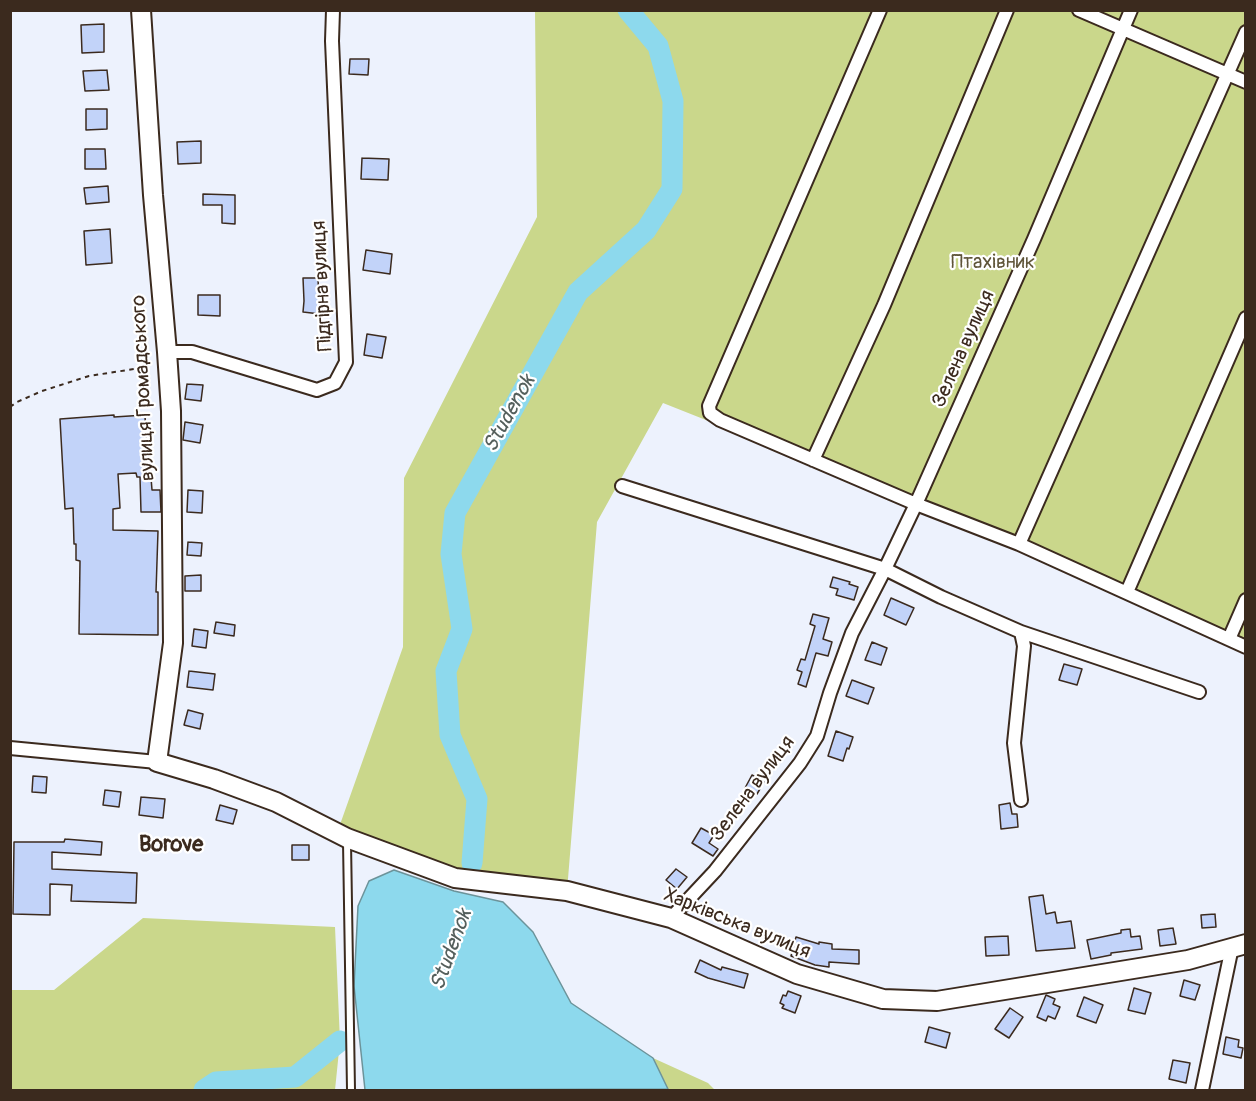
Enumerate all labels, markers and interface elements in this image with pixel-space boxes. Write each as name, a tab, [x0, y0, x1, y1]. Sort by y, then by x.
street label: Підгірна вулиця	[308, 220, 338, 352]
park label: Птахівник	[951, 251, 1035, 275]
street label: Зелена вулиця	[927, 287, 1001, 411]
street label: вулиця Громадського	[127, 294, 161, 482]
water label: Studenok	[479, 371, 541, 457]
street label: Зелена вулиця	[706, 732, 800, 846]
district label: Borove	[139, 832, 203, 858]
street label: Харківська вулиця	[660, 884, 814, 964]
water label: Studenok	[426, 906, 478, 994]

